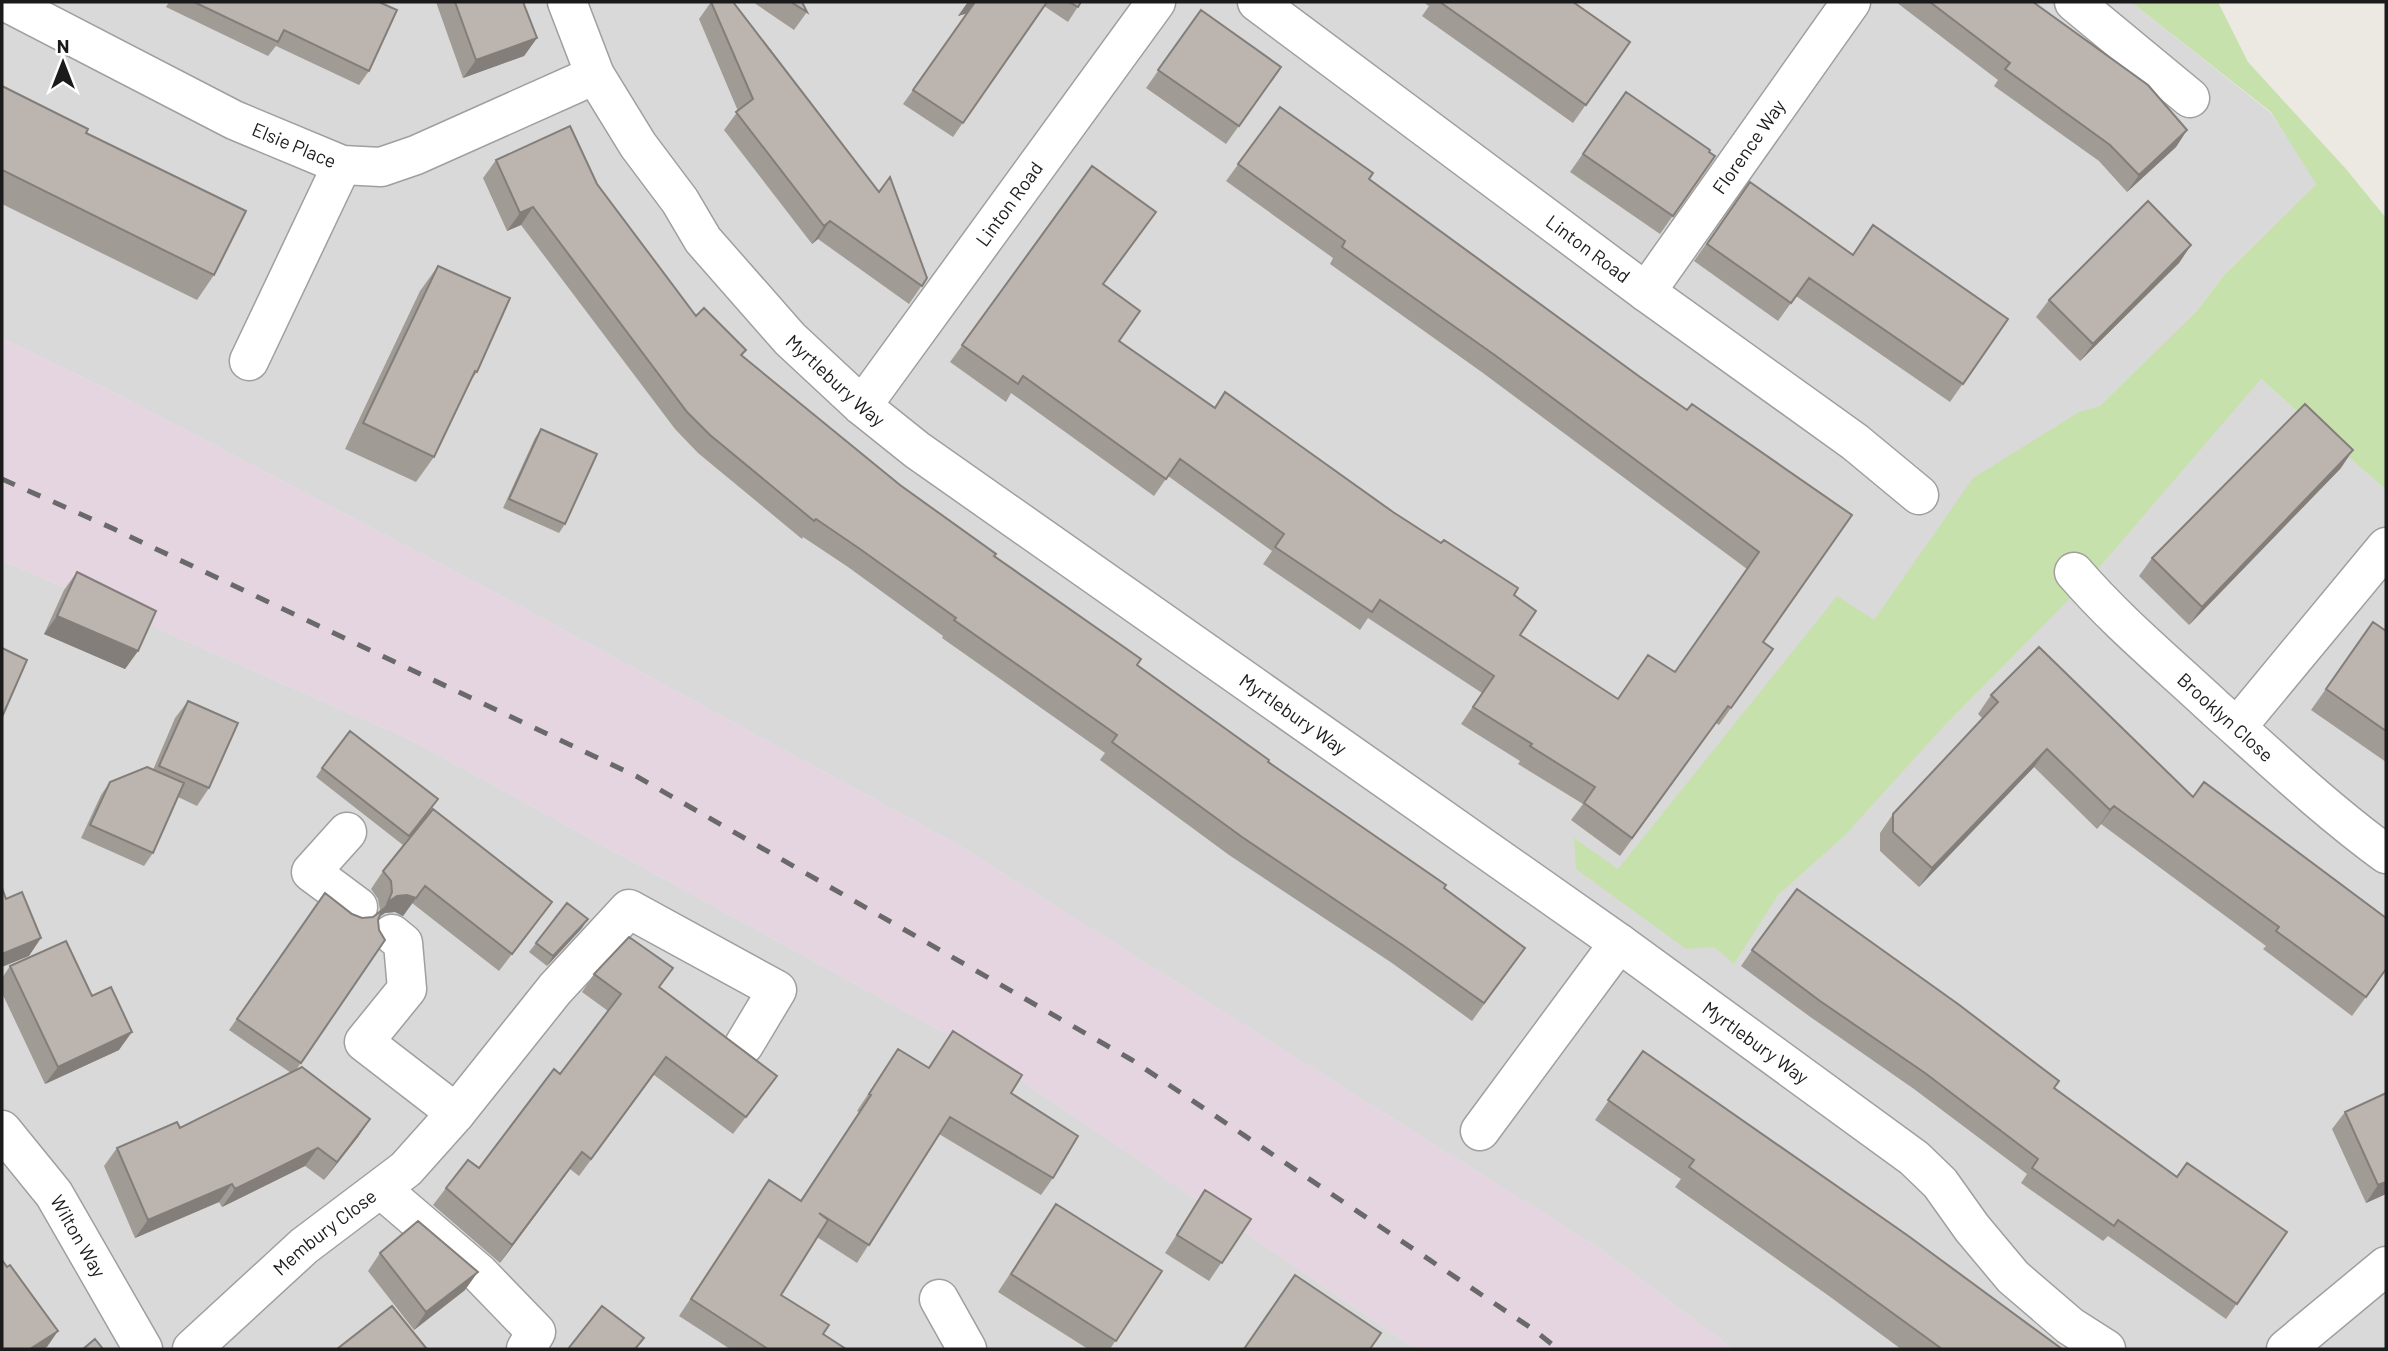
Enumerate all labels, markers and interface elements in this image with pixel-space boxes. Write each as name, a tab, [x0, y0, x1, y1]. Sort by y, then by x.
north arrow	[28, 28, 98, 98]
text: N	[57, 34, 69, 57]
street label: Florence Way	[1707, 94, 1790, 198]
street label: Elsie Place	[249, 117, 340, 172]
street label: Linton Road	[970, 157, 1047, 250]
street label: Linton Road	[1542, 210, 1635, 287]
street label: Myrtlebury Way	[782, 329, 890, 431]
street label: Brooklyn Close	[2173, 667, 2279, 766]
street label: Myrtlebury Way	[1236, 668, 1352, 760]
street label: Myrtlebury Way	[1698, 996, 1814, 1089]
street label: Membury Close	[268, 1184, 381, 1280]
street label: Wilton Way	[46, 1191, 111, 1281]

